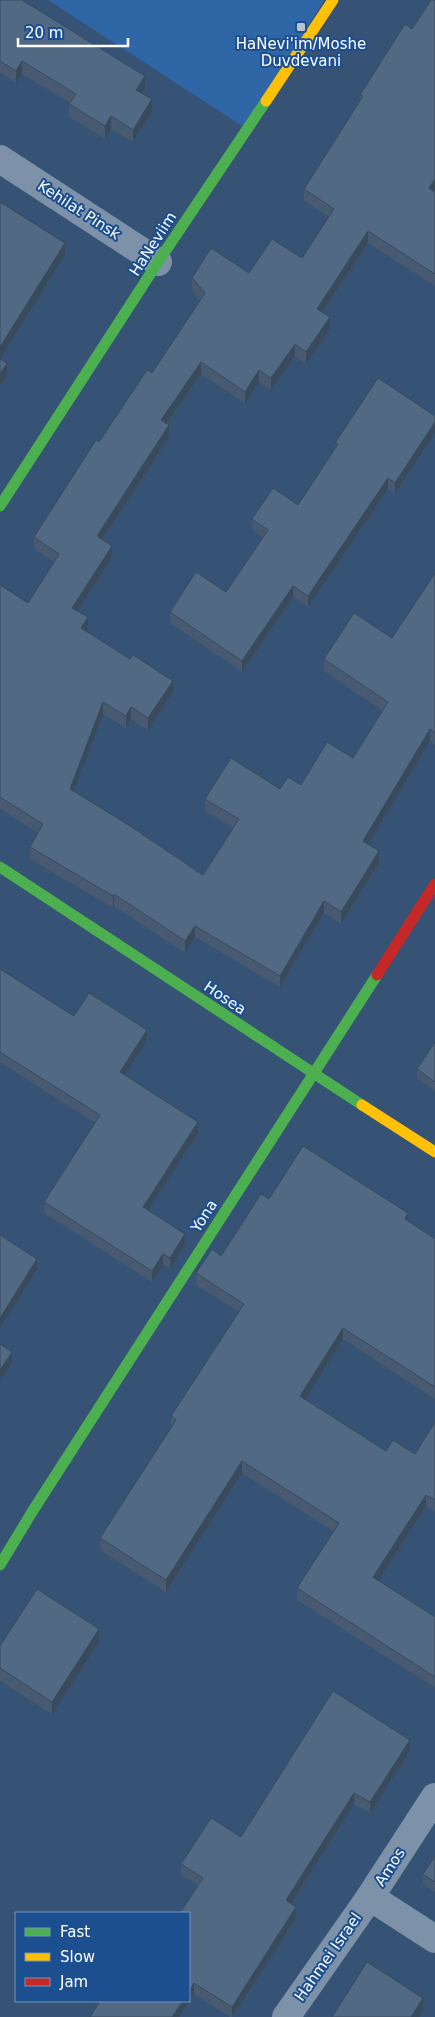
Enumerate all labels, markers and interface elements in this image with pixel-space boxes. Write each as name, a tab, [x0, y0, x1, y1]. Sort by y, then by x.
scale bar	[18, 15, 128, 47]
marker: HaNevi'im/Moshe Duvdevani	[295, 21, 307, 33]
text: 20 m	[25, 24, 63, 42]
place label: HaNevi'im/Moshe Duvdevani	[236, 35, 366, 70]
street label: Kehilat Pinsk	[34, 177, 124, 244]
street label: HaNeviim	[126, 209, 180, 279]
street label: Hosea	[201, 977, 249, 1019]
street label: Yona	[186, 1196, 221, 1236]
street label: Amos	[371, 1844, 409, 1889]
street label: Hahmei Israel	[291, 1909, 365, 2005]
legend	[15, 1912, 190, 2002]
text: Fast	[60, 1923, 90, 1941]
text: Slow	[60, 1948, 95, 1966]
text: Jam	[59, 1973, 88, 1991]

